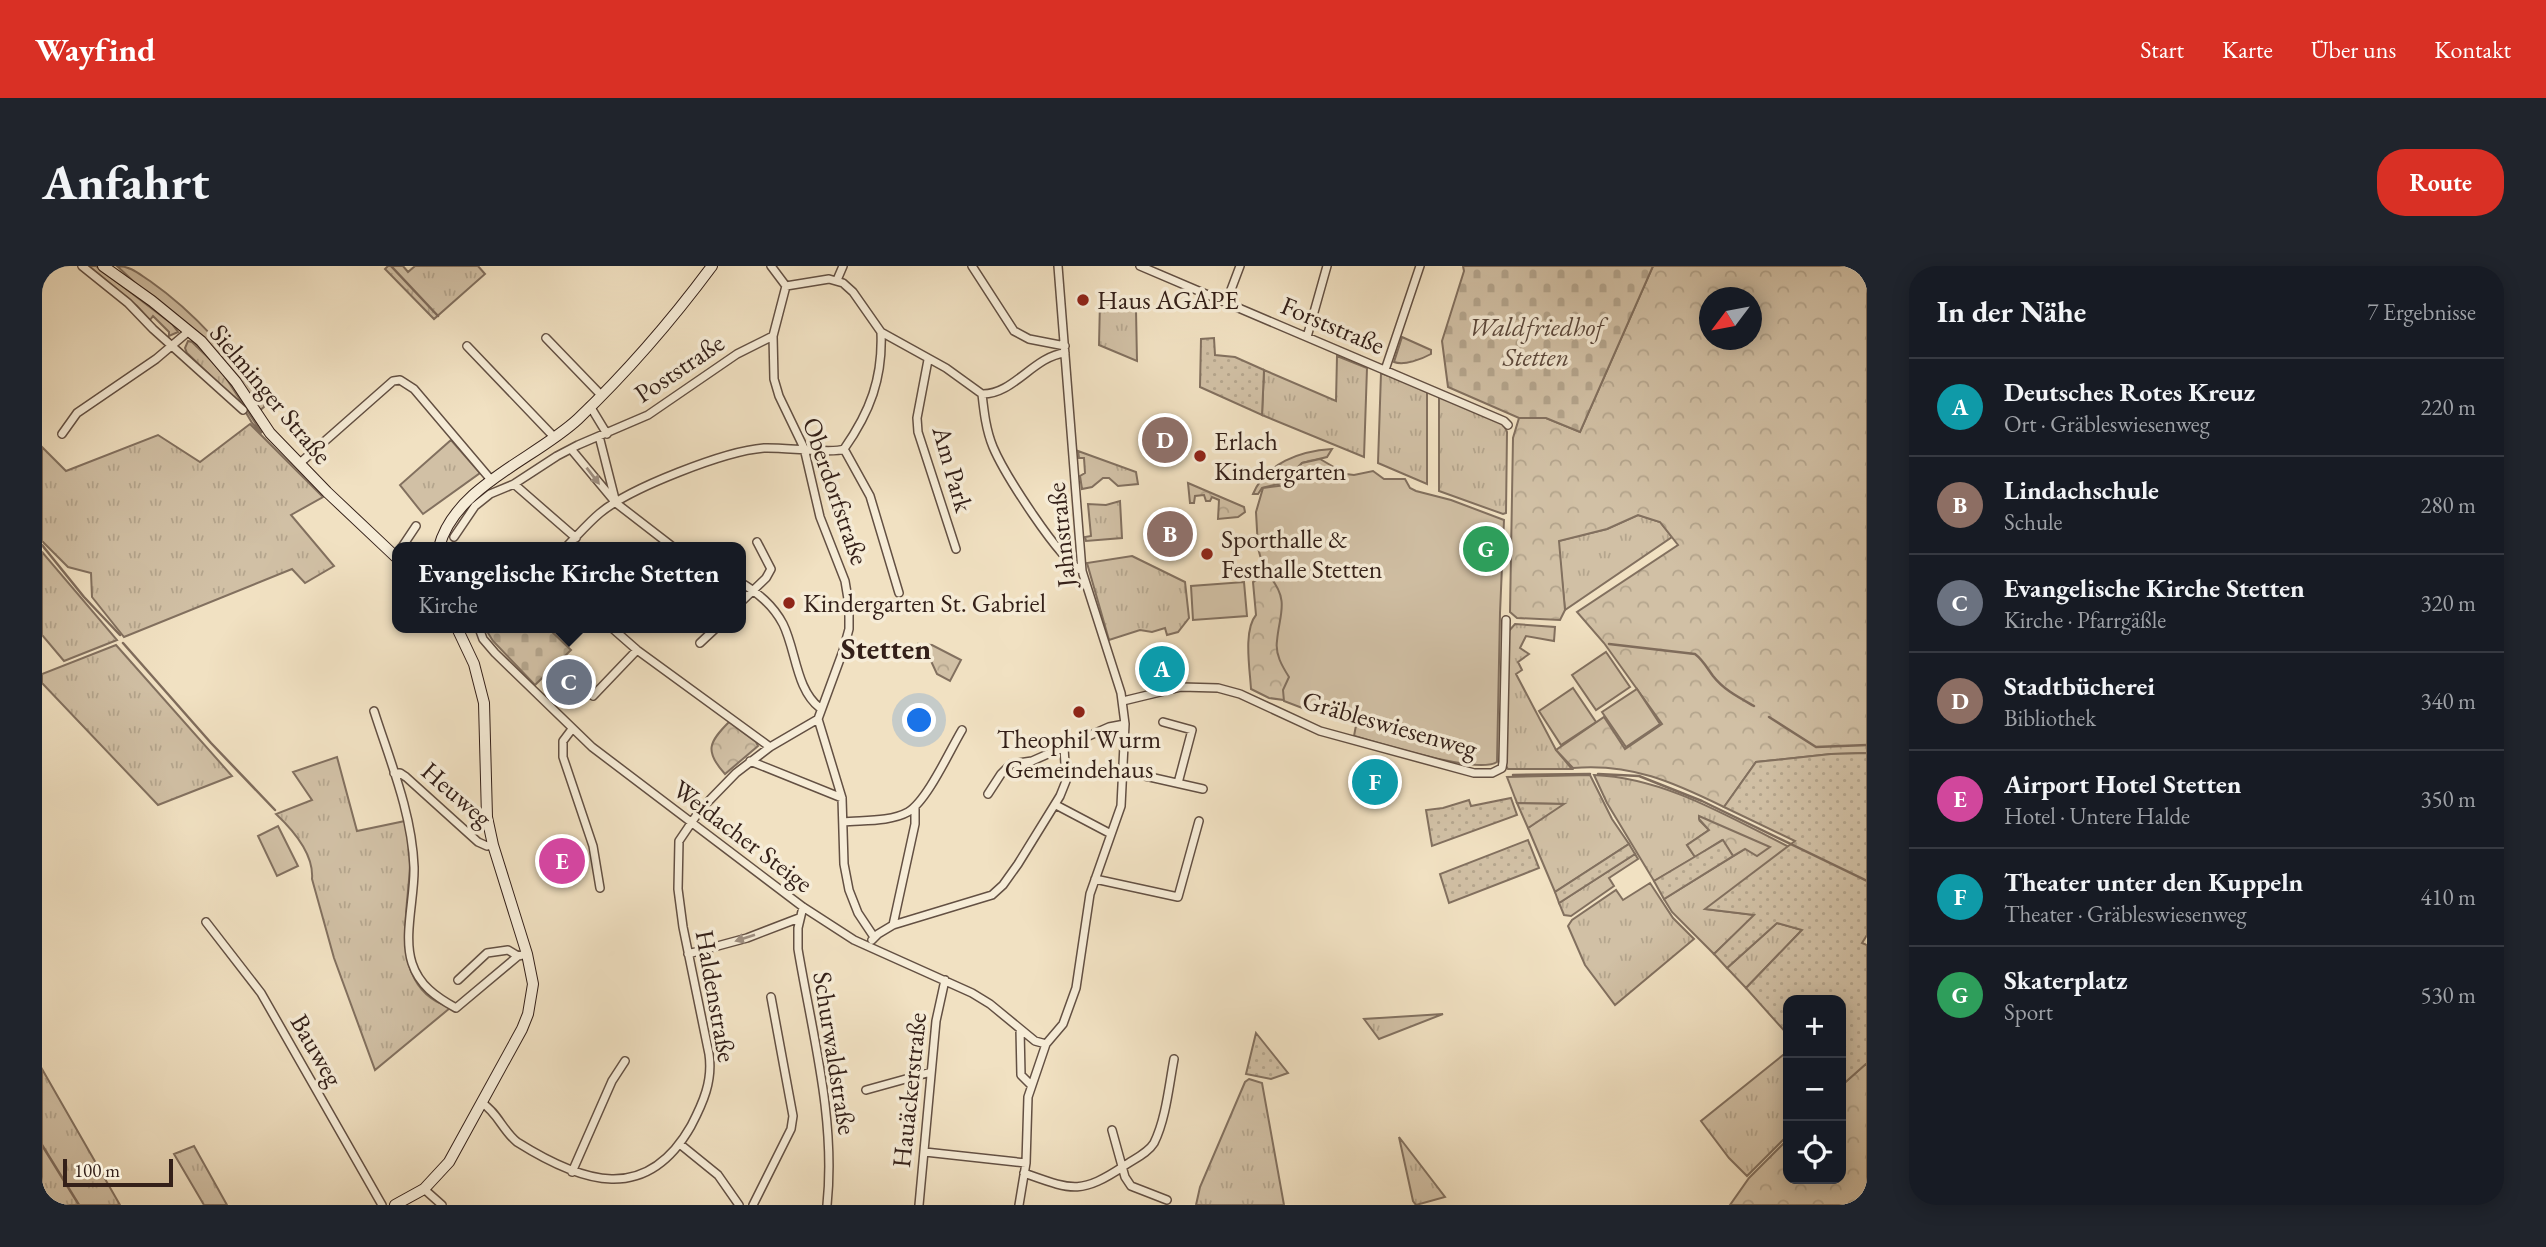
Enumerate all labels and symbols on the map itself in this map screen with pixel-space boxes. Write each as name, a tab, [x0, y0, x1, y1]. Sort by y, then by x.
place label: Haus AGAPE	[1097, 283, 1239, 317]
north arrow	[1699, 287, 1762, 350]
street label: Forststraße	[1276, 288, 1390, 362]
marker: Haus AGAPE	[1075, 292, 1091, 308]
park label: Waldfriedhof Stetten	[1468, 310, 1609, 374]
street label: Sielminger Straße	[202, 317, 340, 471]
street label: Poststraße	[627, 326, 731, 410]
street label: Oberdorfstraße	[795, 413, 877, 569]
pin: D	[1142, 414, 1188, 466]
street label: Am Park	[924, 421, 982, 517]
place label: Erlach Kindergarten	[1214, 424, 1346, 488]
marker: Erlach Kindergarten	[1192, 448, 1208, 464]
one-way arrow	[586, 467, 601, 485]
street label: Jahnstraße	[1039, 481, 1084, 591]
pin: B	[1147, 508, 1193, 560]
place label: Sporthalle & Festhalle Stetten	[1221, 522, 1383, 586]
pin: G	[1463, 523, 1509, 575]
marker: Sporthalle & Festhalle Stetten	[1199, 546, 1215, 562]
place label: Kindergarten St. Gabriel	[803, 586, 1046, 620]
marker: Kindergarten St. Gabriel	[781, 595, 797, 611]
district label: Stetten	[841, 629, 931, 668]
pin: A	[1139, 643, 1185, 695]
pin: C	[546, 656, 592, 708]
street label: Gräbleswiesenweg	[1299, 683, 1482, 765]
your location	[902, 703, 936, 737]
marker: Theophil Wurm Gemeindehaus	[1071, 704, 1087, 720]
place label: Theophil Wurm Gemeindehaus	[997, 722, 1161, 786]
street label: Heuweg	[414, 754, 500, 835]
pin: F	[1352, 756, 1398, 808]
street label: Weidacher Steige	[666, 772, 820, 900]
pin: E	[539, 835, 585, 887]
street label: Haldenstraße	[688, 927, 744, 1065]
one-way arrow	[734, 934, 755, 944]
street label: Schurwaldstraße	[805, 969, 865, 1137]
street label: Bauweg	[283, 1008, 352, 1093]
street label: Hauäckerstraße	[884, 1011, 934, 1169]
scale bar	[63, 1156, 173, 1188]

